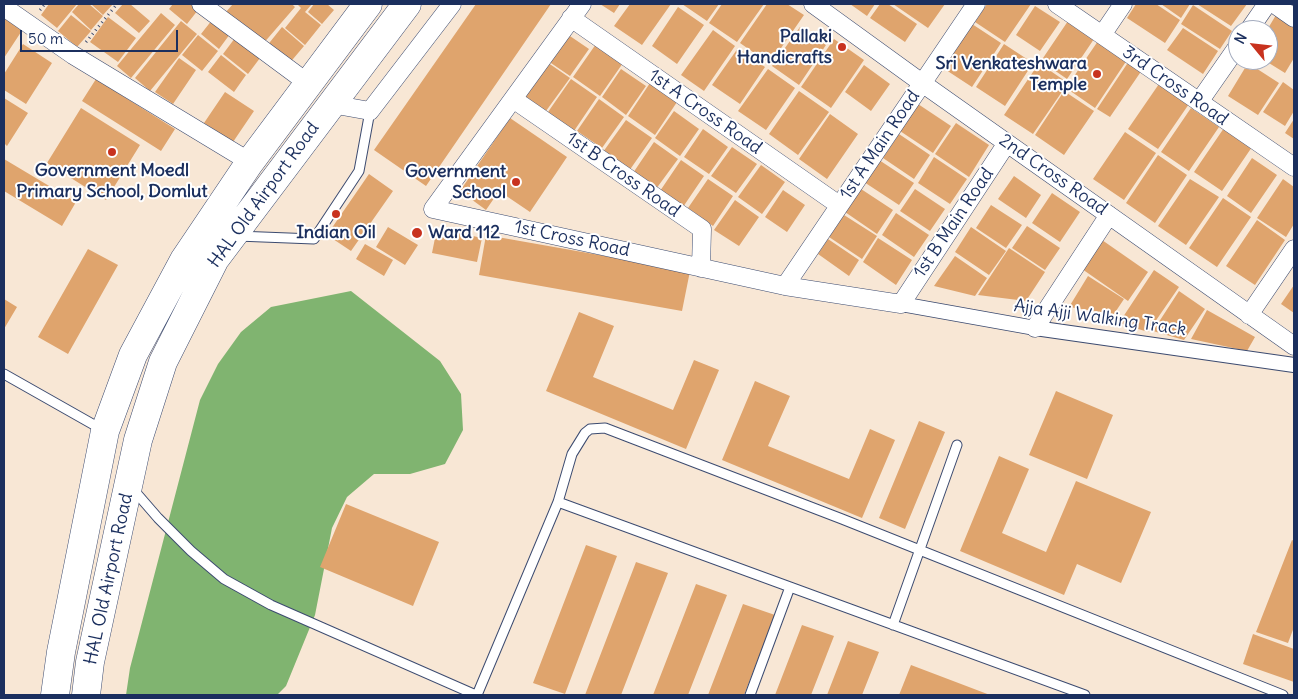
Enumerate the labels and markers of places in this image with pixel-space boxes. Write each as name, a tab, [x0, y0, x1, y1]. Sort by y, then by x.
place label: Pallaki Handicrafts	[737, 26, 832, 68]
marker: Pallaki Handicrafts	[836, 41, 848, 53]
place label: Sri Venkateshwara Temple	[935, 53, 1087, 96]
marker: Sri Venkateshwara Temple	[1091, 68, 1103, 80]
marker: Government Moedl Primary School, Domlut	[106, 146, 118, 158]
place label: Government Moedl Primary School, Domlut	[16, 160, 208, 202]
place label: Government School	[405, 161, 506, 203]
marker: Government School	[510, 176, 522, 188]
marker: Indian Oil	[330, 208, 342, 220]
place label: Indian Oil	[296, 222, 376, 244]
place label: Ward 112	[428, 222, 500, 244]
marker: Ward 112	[410, 226, 424, 240]

